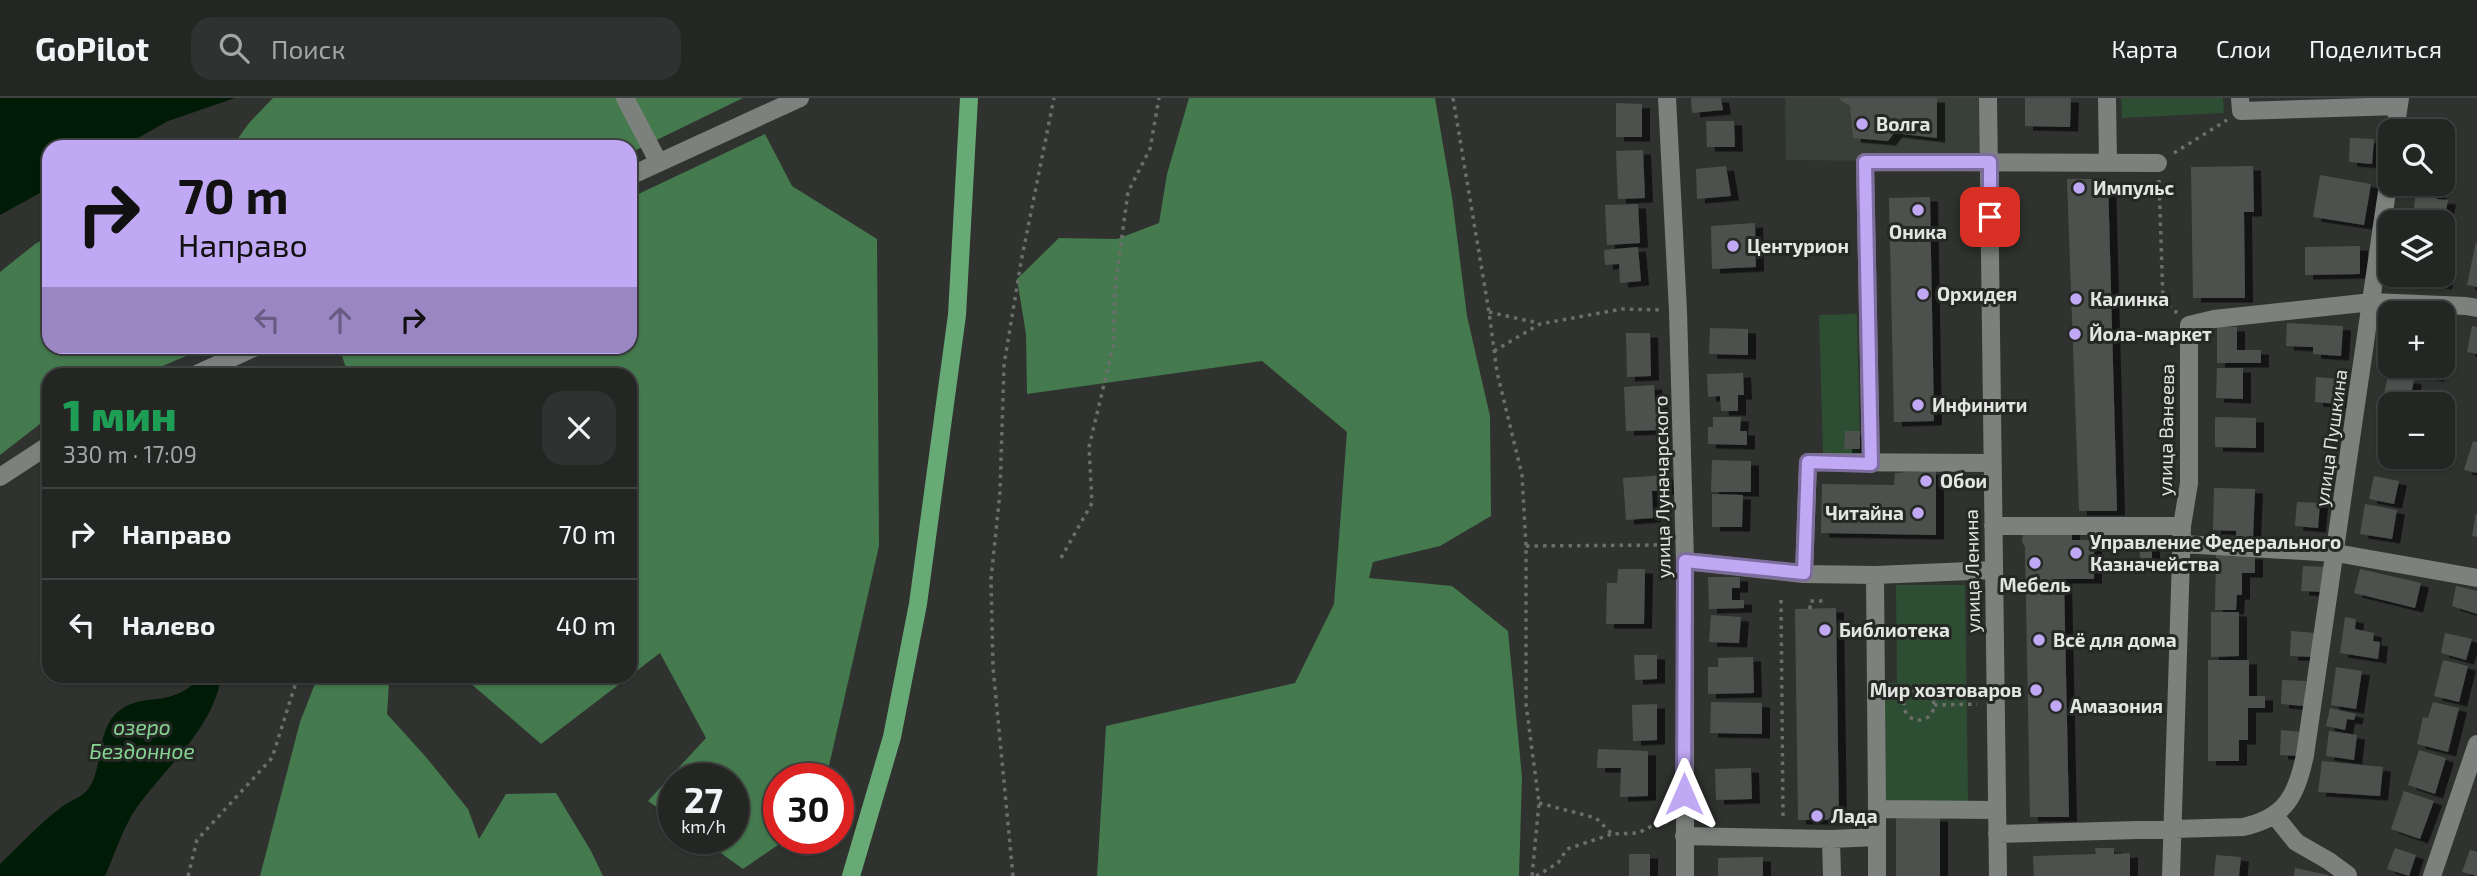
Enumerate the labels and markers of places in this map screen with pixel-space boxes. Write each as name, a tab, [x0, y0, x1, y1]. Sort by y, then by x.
place label: Волга	[1876, 112, 1930, 135]
marker: Волга	[1854, 116, 1870, 132]
place label: Импульс	[2093, 176, 2174, 199]
marker: Импульс	[2071, 180, 2087, 196]
pin	[1960, 187, 2020, 247]
marker: Оника	[1910, 202, 1926, 218]
place label: Оника	[1889, 220, 1947, 243]
place label: Центурион	[1747, 234, 1849, 257]
marker: Центурион	[1725, 238, 1741, 254]
place label: Орхидея	[1937, 282, 2017, 305]
marker: Орхидея	[1915, 286, 1931, 302]
place label: Калинка	[2090, 287, 2169, 310]
marker: Калинка	[2068, 291, 2084, 307]
place label: Йола-маркет	[2089, 322, 2212, 345]
marker: Йола-маркет	[2067, 326, 2083, 342]
place label: Инфинити	[1932, 393, 2027, 416]
marker: Инфинити	[1910, 397, 1926, 413]
place label: Обои	[1940, 469, 1987, 492]
marker: Обои	[1918, 473, 1934, 489]
place label: Читайна	[1825, 501, 1904, 524]
marker: Читайна	[1910, 505, 1926, 521]
place label: Управление Федерального Казначейства	[2090, 530, 2341, 575]
marker: Управление Федерального Казначейства	[2068, 545, 2084, 561]
marker: Мебель	[2027, 555, 2043, 571]
place label: Мебель	[1999, 573, 2071, 596]
place label: Библиотека	[1839, 618, 1950, 641]
marker: Библиотека	[1817, 622, 1833, 638]
place label: Всё для дома	[2053, 628, 2177, 651]
marker: Всё для дома	[2031, 632, 2047, 648]
place label: Мир хозтоваров	[1870, 678, 2022, 701]
marker: Мир хозтоваров	[2028, 682, 2044, 698]
place label: Амазония	[2070, 694, 2163, 717]
marker: Амазония	[2048, 698, 2064, 714]
place label: Лада	[1831, 804, 1878, 827]
marker: Лада	[1809, 808, 1825, 824]

